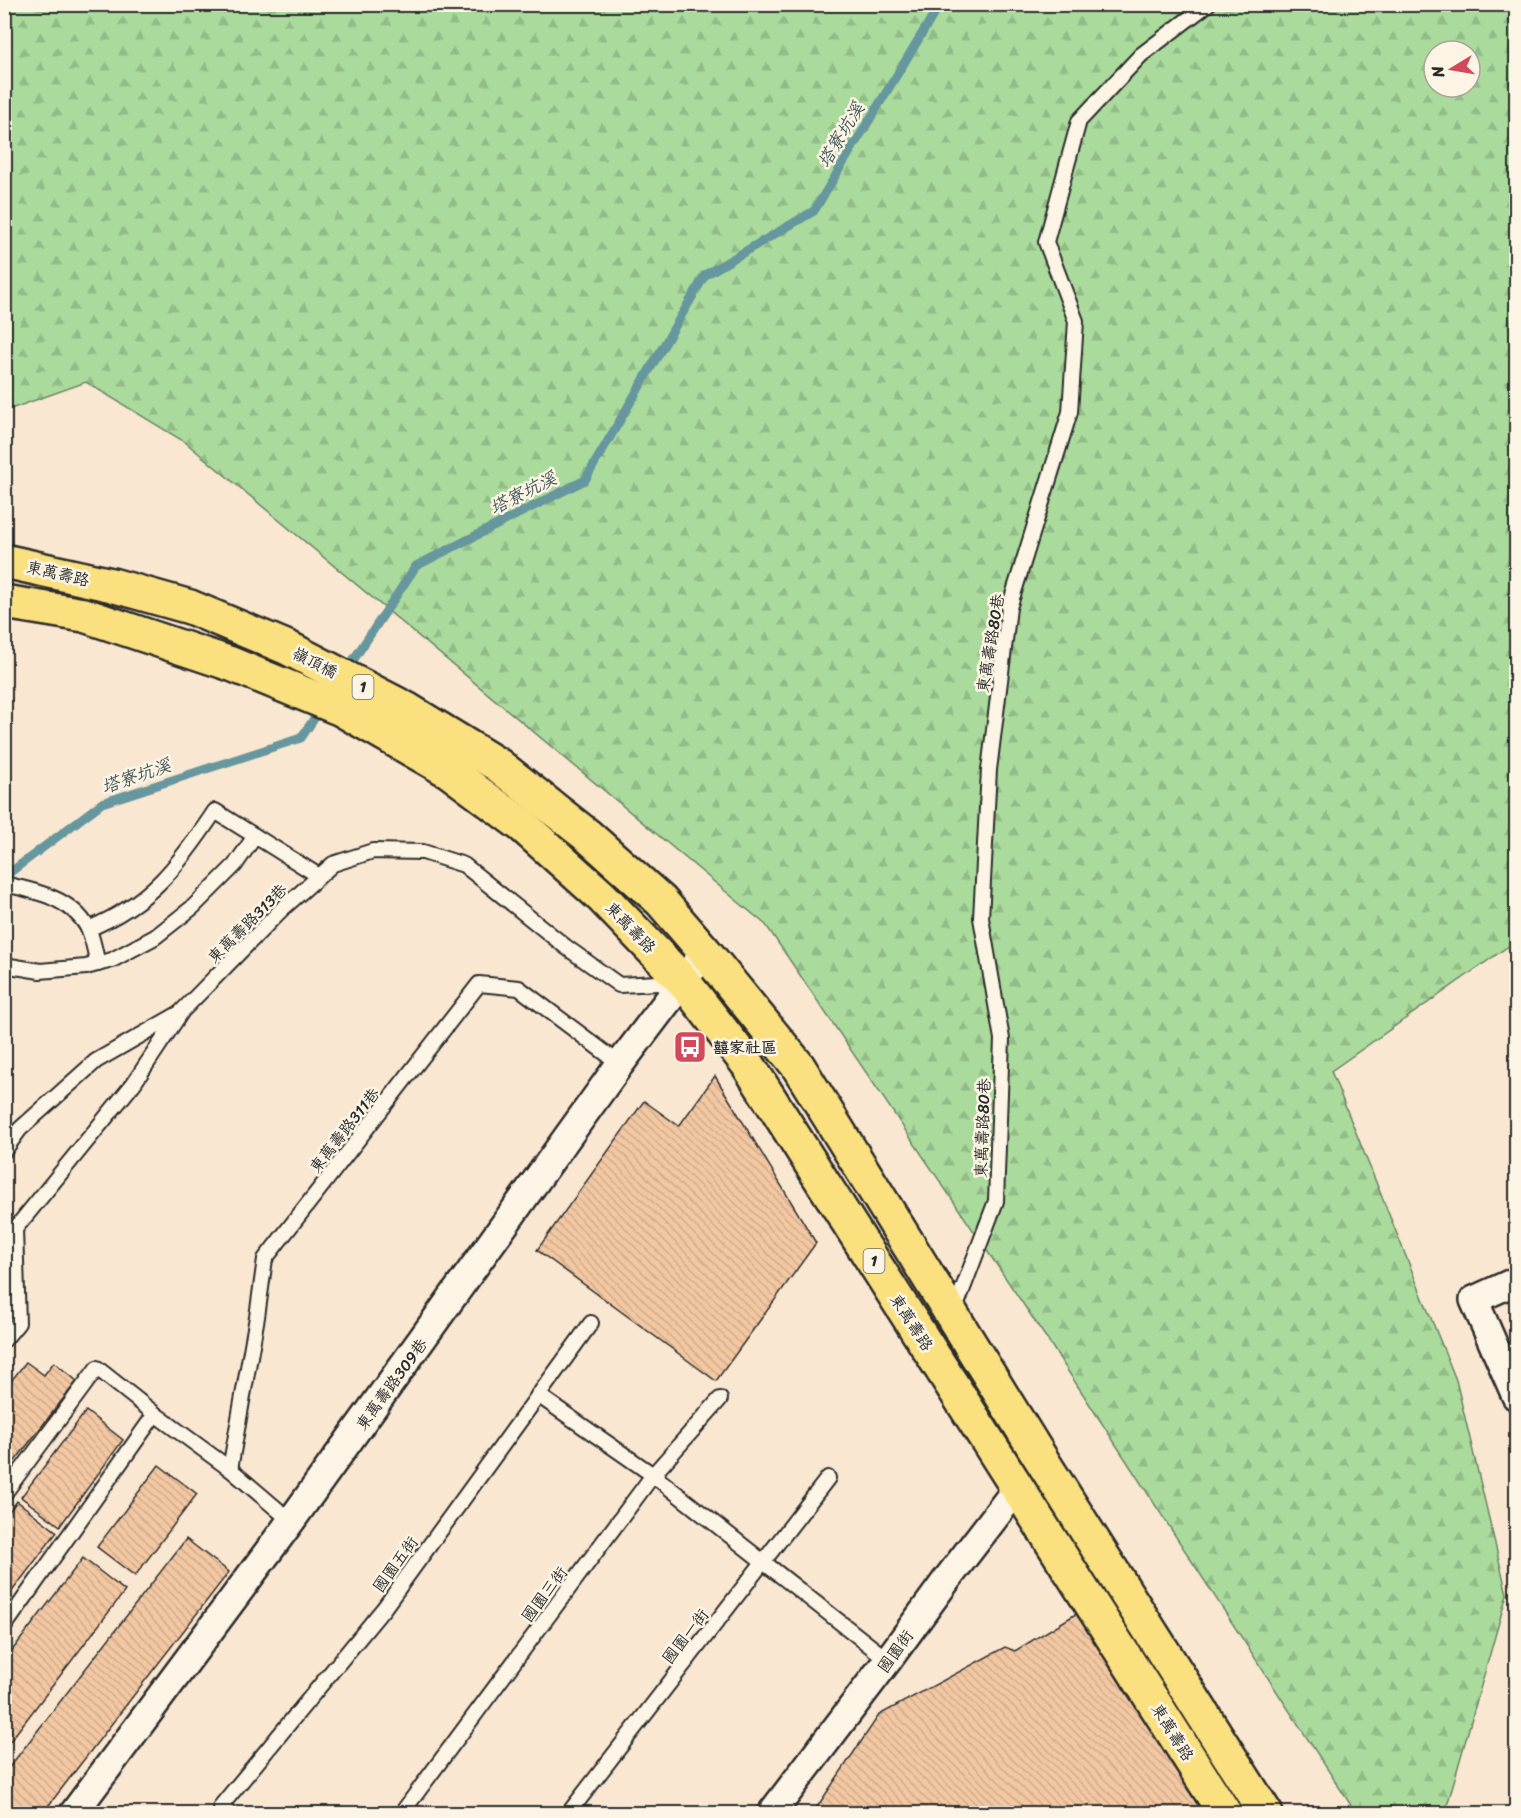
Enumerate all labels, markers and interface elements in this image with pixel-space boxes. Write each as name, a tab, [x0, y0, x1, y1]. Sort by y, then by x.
north arrow	[1422, 39, 1482, 99]
text: N	[1422, 63, 1453, 81]
water label: 塔寮坑溪	[809, 95, 874, 174]
water label: 塔寮坑溪	[484, 462, 563, 524]
street label: 東萬壽路	[23, 552, 92, 595]
street label: 東萬壽路80巷	[968, 592, 1013, 695]
street label: 嶺頂橋	[287, 639, 343, 686]
road number: 1	[352, 675, 374, 699]
water label: 塔寮坑溪	[97, 749, 176, 803]
street label: 東萬壽路313巷	[200, 876, 295, 971]
street label: 東萬壽路	[598, 894, 663, 960]
bus stop icon: 囍家社區	[672, 1029, 708, 1065]
place label: 囍家社區	[713, 1033, 777, 1062]
street label: 東萬壽路80巷	[966, 1078, 999, 1178]
street label: 東萬壽路311巷	[301, 1081, 387, 1180]
road number: 1	[864, 1249, 884, 1273]
street label: 東萬壽路	[882, 1288, 941, 1357]
street label: 東萬壽路309巷	[348, 1332, 435, 1437]
street label: 國園五街	[365, 1530, 426, 1599]
street label: 國園三街	[514, 1560, 575, 1629]
street label: 國園一街	[654, 1602, 717, 1670]
street label: 國園街	[870, 1623, 921, 1679]
street label: 東萬壽路	[1143, 1697, 1202, 1767]

